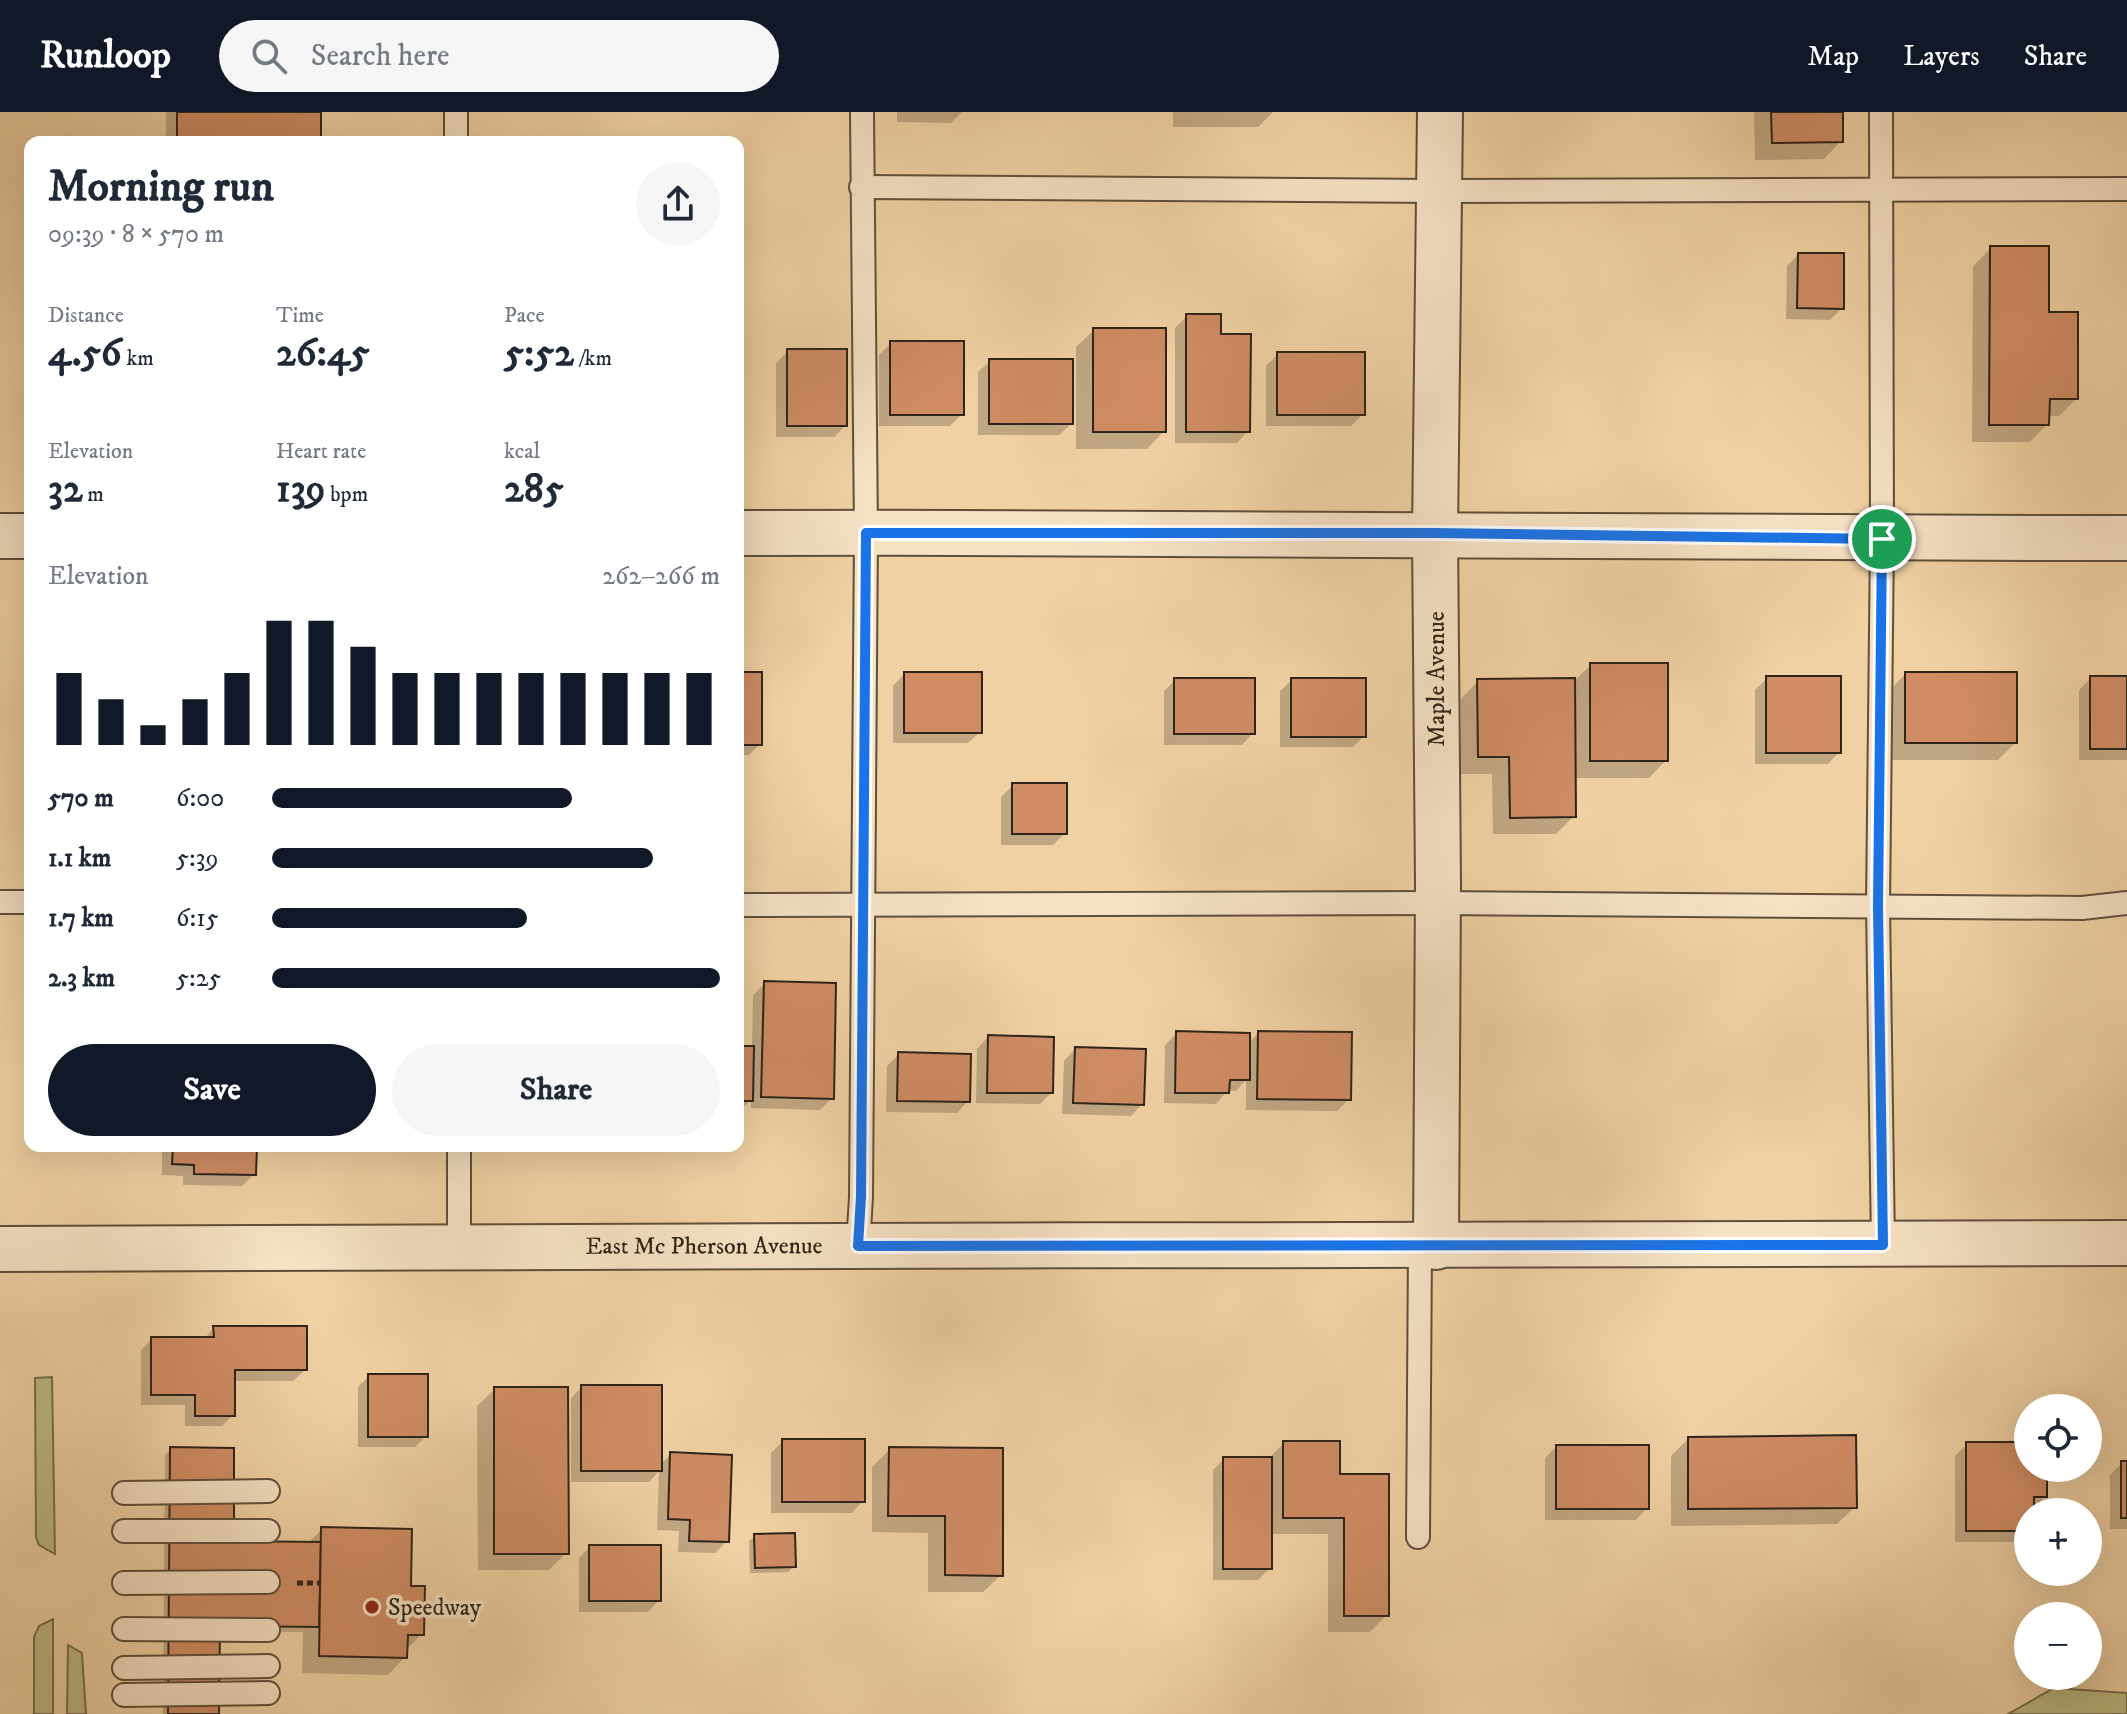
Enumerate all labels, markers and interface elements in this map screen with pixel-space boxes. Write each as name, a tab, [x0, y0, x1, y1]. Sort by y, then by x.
search box	[219, 20, 779, 92]
text: Runloop	[40, 32, 171, 80]
icon: search	[247, 34, 291, 78]
text: Search here	[311, 38, 449, 75]
text: Map	[1808, 39, 1859, 74]
text: Layers	[1903, 39, 1980, 74]
text: Share	[2024, 39, 2087, 74]
text: Morning run	[48, 160, 274, 215]
button: share	[636, 162, 720, 246]
text: 09:39 · 8 × 570 m	[48, 218, 224, 251]
text: Distance	[48, 302, 124, 329]
text: Time	[276, 302, 324, 329]
text: Pace	[504, 302, 545, 329]
text: 4.56	[48, 329, 122, 379]
text: 26:45	[276, 329, 370, 379]
text: 5:52	[504, 329, 574, 379]
text: km	[122, 345, 154, 372]
text: /km	[574, 345, 612, 372]
text: Elevation	[48, 438, 133, 465]
text: Heart rate	[276, 438, 366, 465]
text: kcal	[504, 438, 540, 465]
text: 32	[48, 465, 83, 515]
text: 139	[276, 465, 326, 515]
text: 285	[504, 465, 564, 515]
text: m	[83, 481, 104, 508]
text: bpm	[326, 481, 368, 508]
pin	[1848, 505, 1916, 573]
icon: arrive	[1860, 517, 1904, 561]
text: Elevation	[48, 560, 149, 593]
text: 262–266 m	[602, 560, 720, 593]
street label: Maple Avenue	[1422, 611, 1452, 747]
text: 570 m	[48, 782, 114, 815]
text: 6:00	[176, 782, 224, 815]
text: 1.1 km	[48, 842, 111, 875]
text: 5:39	[176, 842, 218, 875]
text: 1.7 km	[48, 902, 114, 935]
text: 6:15	[176, 902, 219, 935]
text: 2.3 km	[48, 962, 115, 995]
text: 5:25	[176, 962, 221, 995]
button: Save	[48, 1044, 376, 1136]
button: Share	[392, 1044, 720, 1136]
street label: East Mc Pherson Avenue	[585, 1231, 823, 1262]
map controls	[2014, 1394, 2102, 1690]
button: locate	[2014, 1394, 2102, 1482]
button: +	[2014, 1498, 2102, 1586]
place label: Speedway	[388, 1593, 482, 1623]
marker: Speedway	[363, 1598, 381, 1616]
button: −	[2014, 1602, 2102, 1690]

